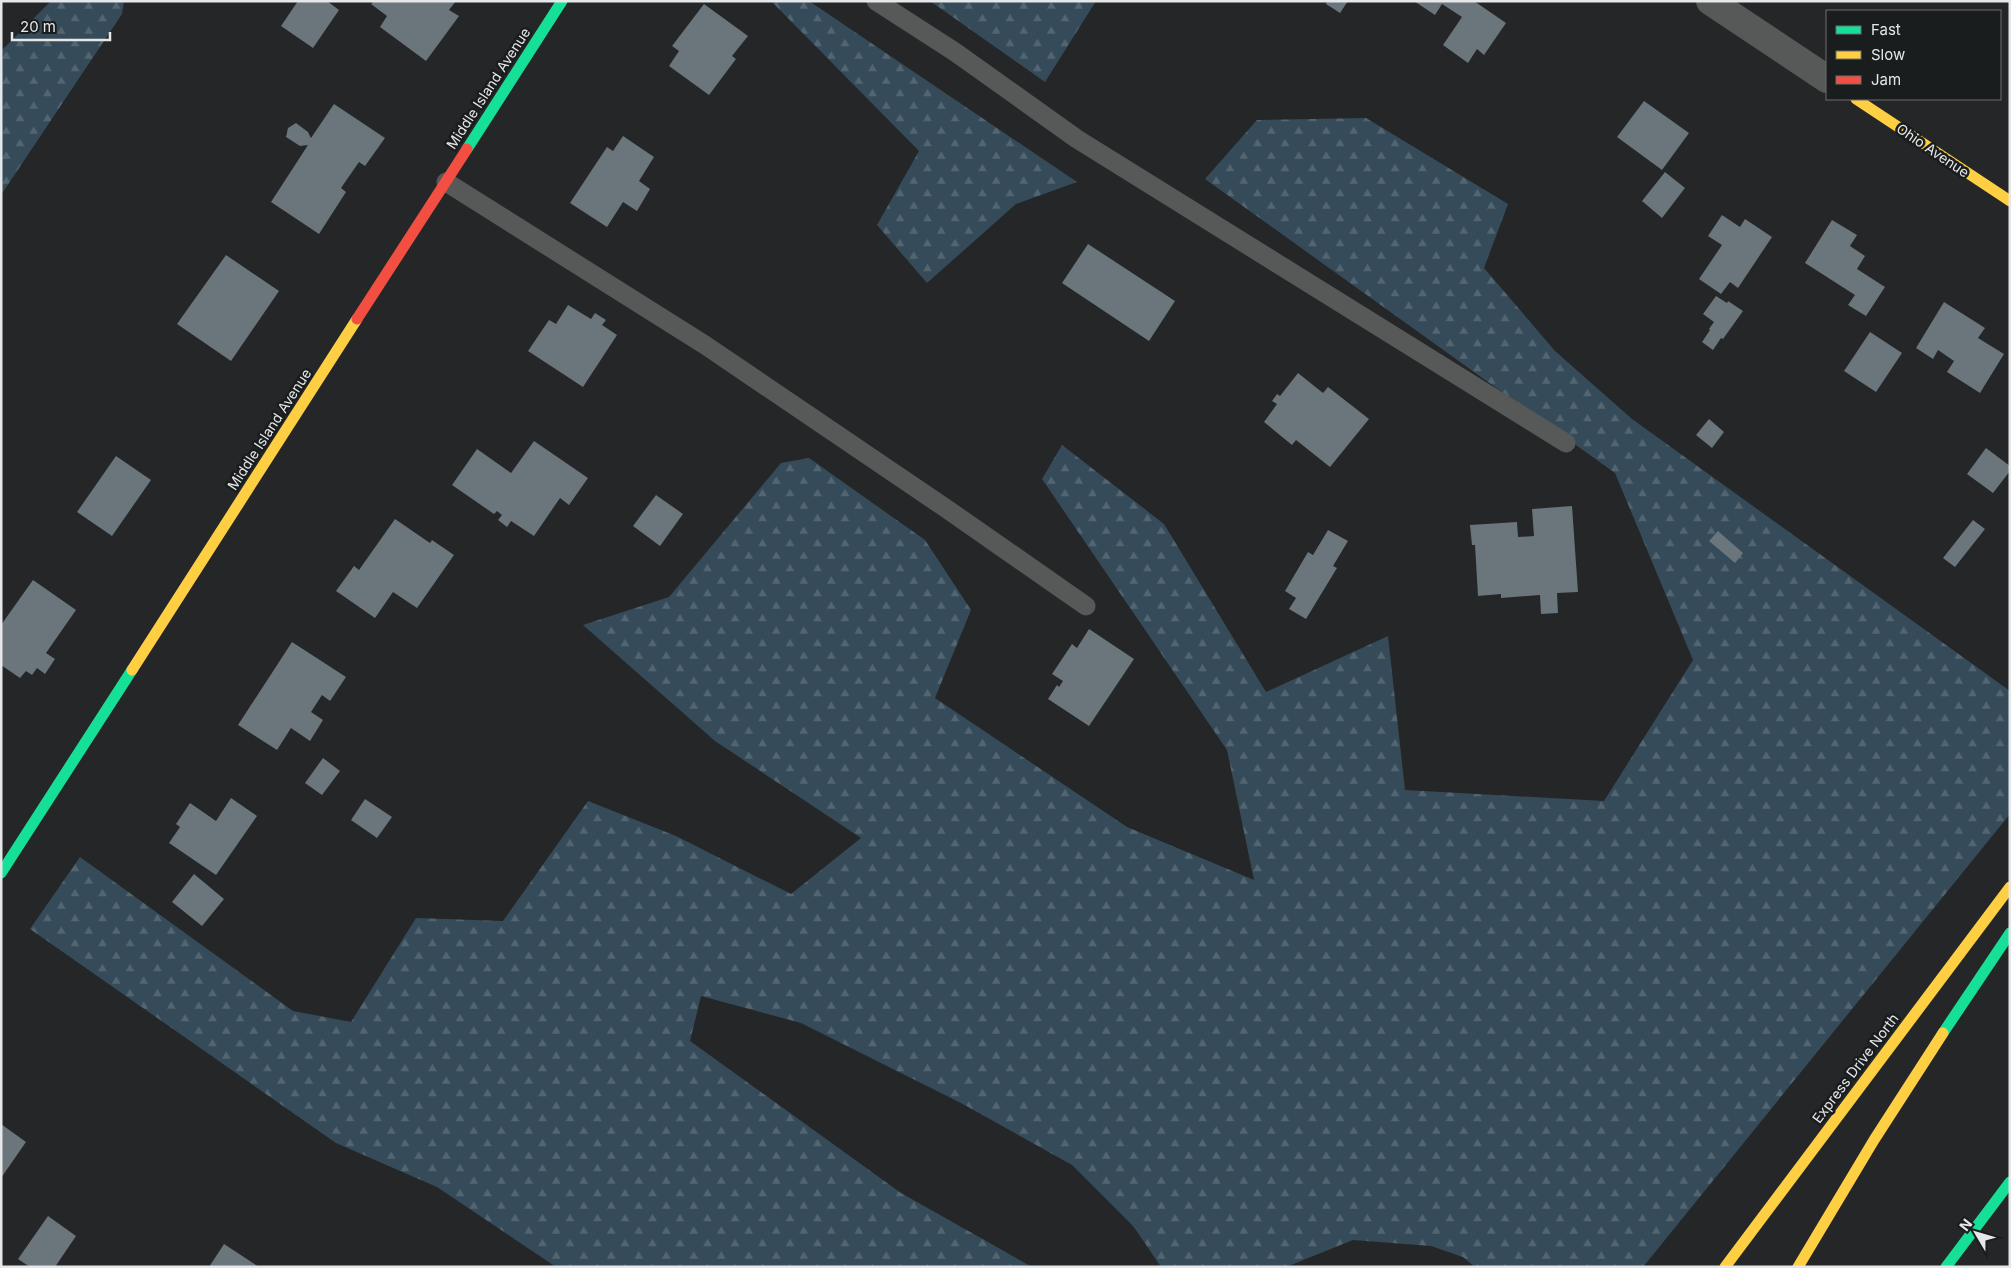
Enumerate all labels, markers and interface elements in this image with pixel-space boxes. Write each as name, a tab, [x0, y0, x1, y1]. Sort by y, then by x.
scale bar	[12, 10, 110, 42]
legend	[1826, 10, 2001, 100]
text: 20 m	[20, 17, 56, 36]
text: Fast	[1871, 20, 1901, 39]
street label: Middle Island Avenue	[442, 24, 534, 152]
text: Slow	[1871, 45, 1905, 64]
text: Jam	[1871, 70, 1901, 89]
street label: Ohio Avenue	[1893, 119, 1973, 181]
street label: Middle Island Avenue	[223, 365, 315, 493]
street label: Express Drive North	[1808, 1010, 1902, 1126]
north arrow	[1951, 1208, 2001, 1258]
text: N	[1955, 1215, 1975, 1234]

